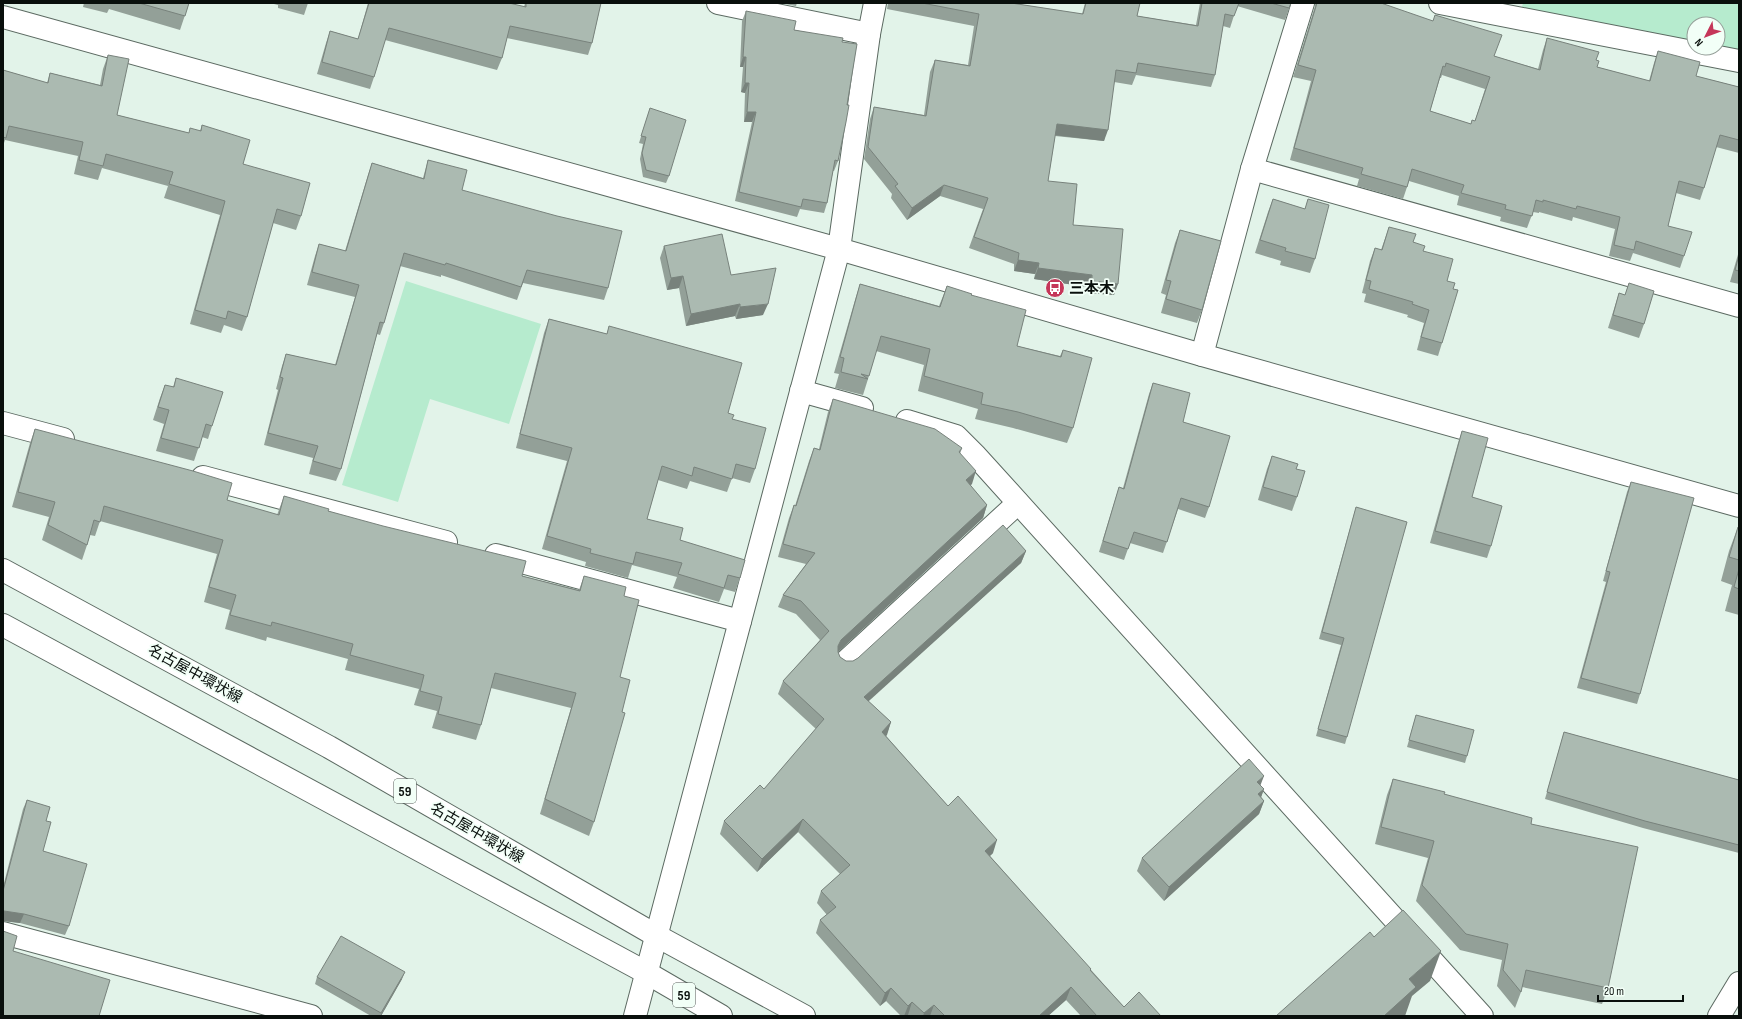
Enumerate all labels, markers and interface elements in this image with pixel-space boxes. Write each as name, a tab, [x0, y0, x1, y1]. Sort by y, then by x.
north arrow	[1686, 16, 1726, 56]
text: N	[1692, 36, 1706, 49]
bus stop icon: 三本木	[1044, 277, 1066, 299]
place label: 三本木	[1069, 279, 1114, 298]
street label: 名古屋中環状線	[144, 640, 246, 708]
road number: 59	[394, 779, 416, 803]
street label: 名古屋中環状線	[427, 799, 527, 867]
scale bar	[1598, 977, 1683, 1003]
road number: 59	[673, 983, 695, 1007]
text: 20 m	[1604, 984, 1624, 999]

